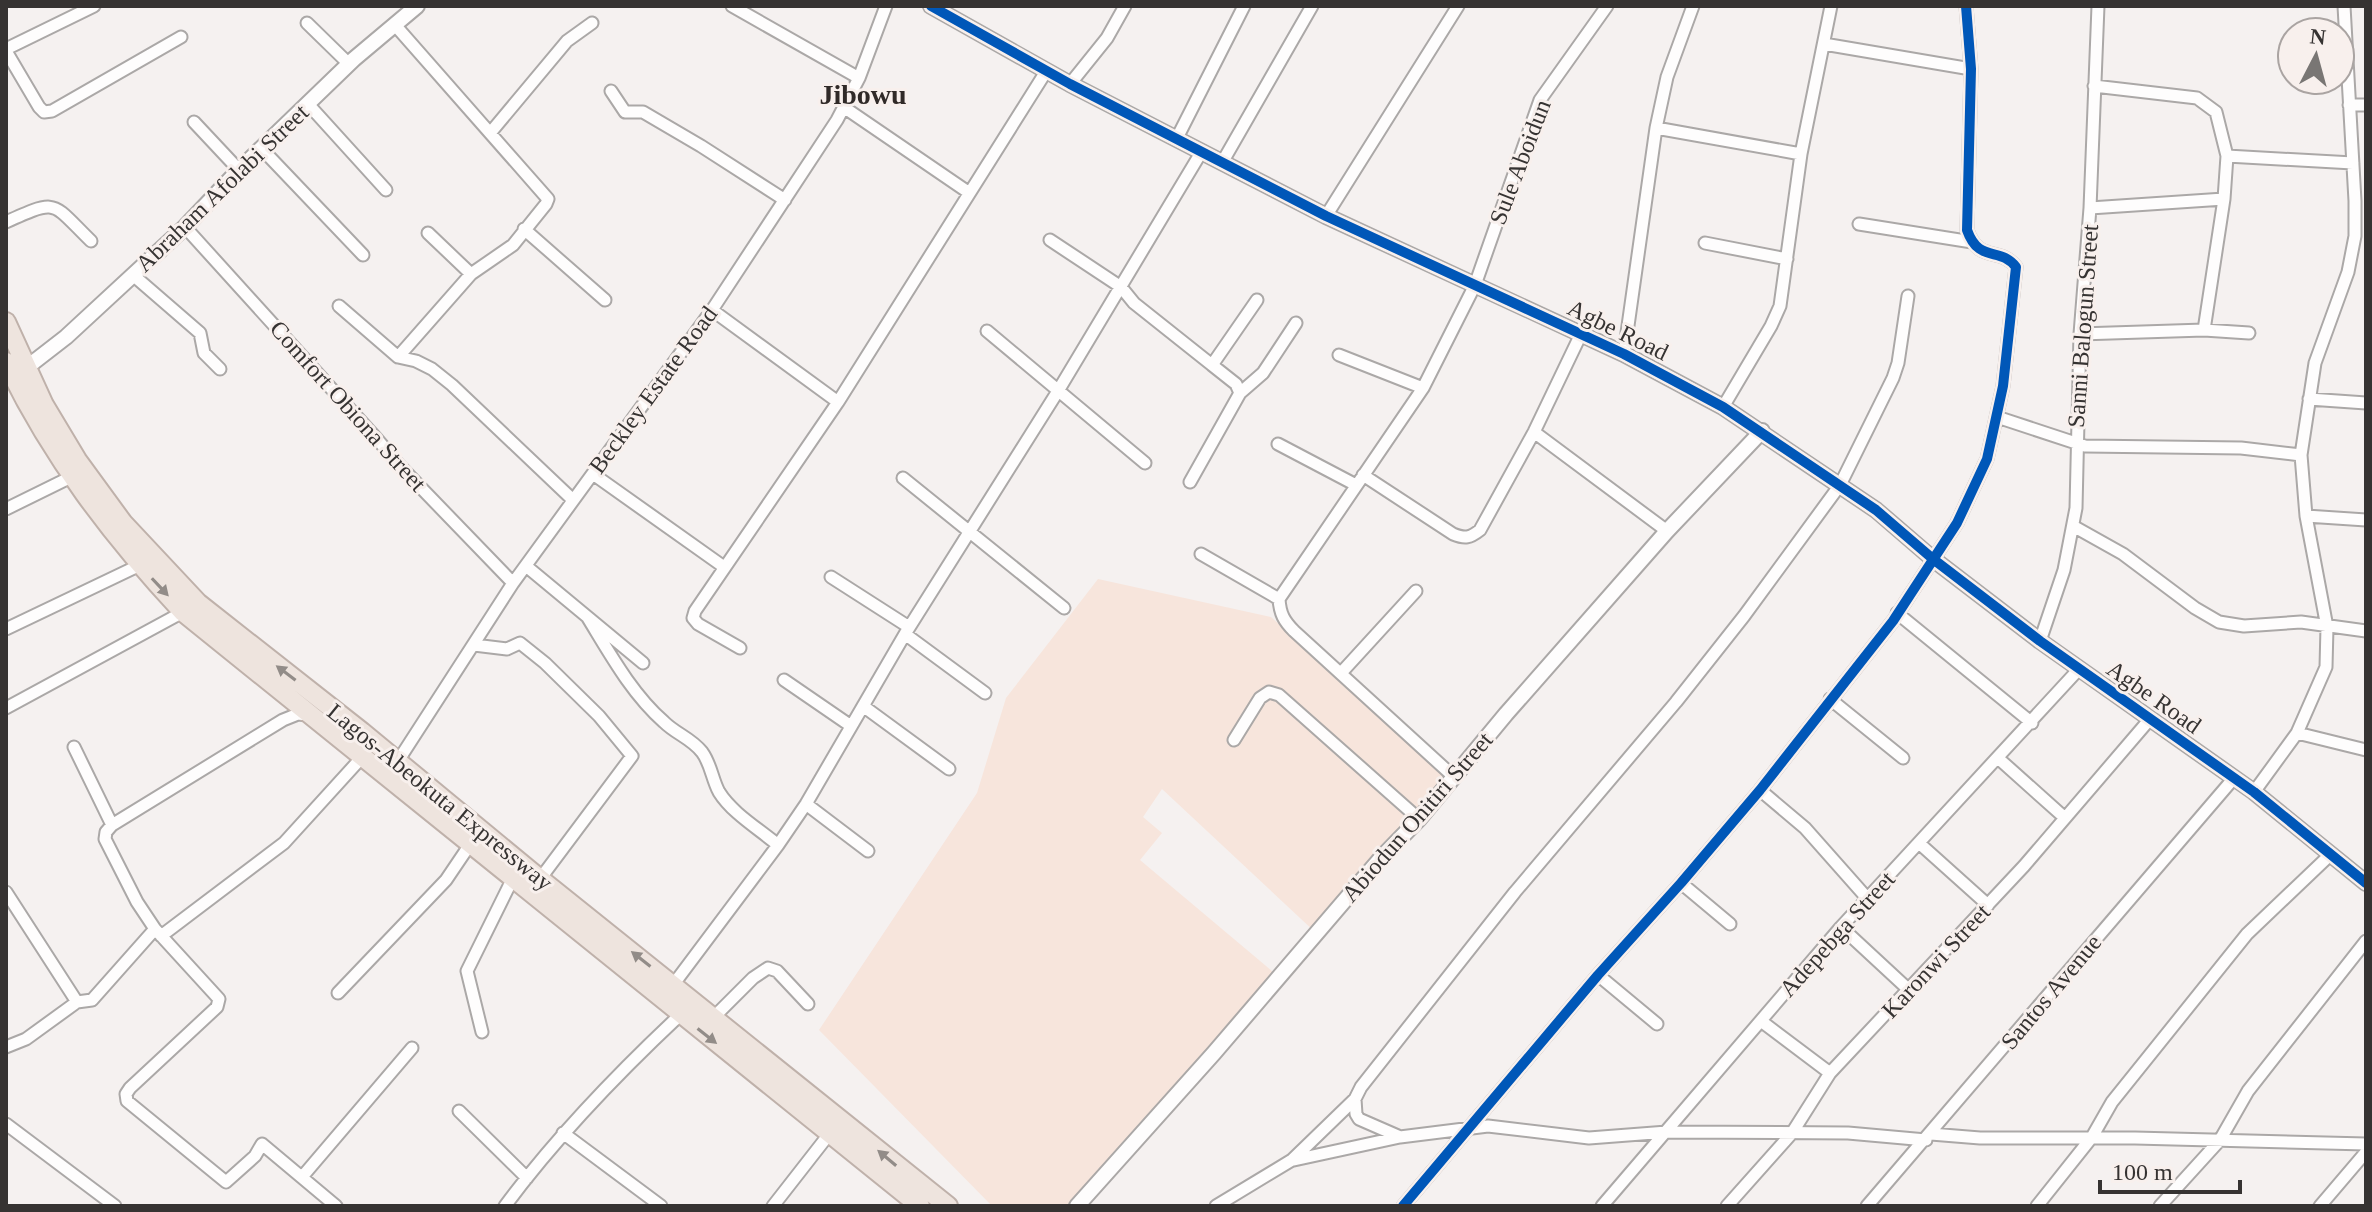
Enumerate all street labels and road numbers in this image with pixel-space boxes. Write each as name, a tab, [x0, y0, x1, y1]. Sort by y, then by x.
street label: Sule Aboidun	[1484, 96, 1556, 228]
street label: Abraham Afolabi Street	[131, 99, 314, 277]
street label: Sanni Balogun Street	[2063, 223, 2103, 429]
street label: Agbe Road	[1563, 294, 1673, 366]
street label: Beckley Estate Road	[584, 301, 722, 479]
street label: Comfort Obiona Street	[265, 316, 431, 497]
street label: Agbe Road	[2102, 655, 2206, 739]
street label: Lagos-Abeokuta Expressway	[322, 698, 558, 896]
street label: Abiodun Onitiri Street	[1336, 727, 1498, 907]
street label: Adepebga Street	[1774, 866, 1900, 1002]
street label: Karonwi Street	[1877, 899, 1996, 1023]
street label: Santos Avenue	[1996, 929, 2106, 1055]

